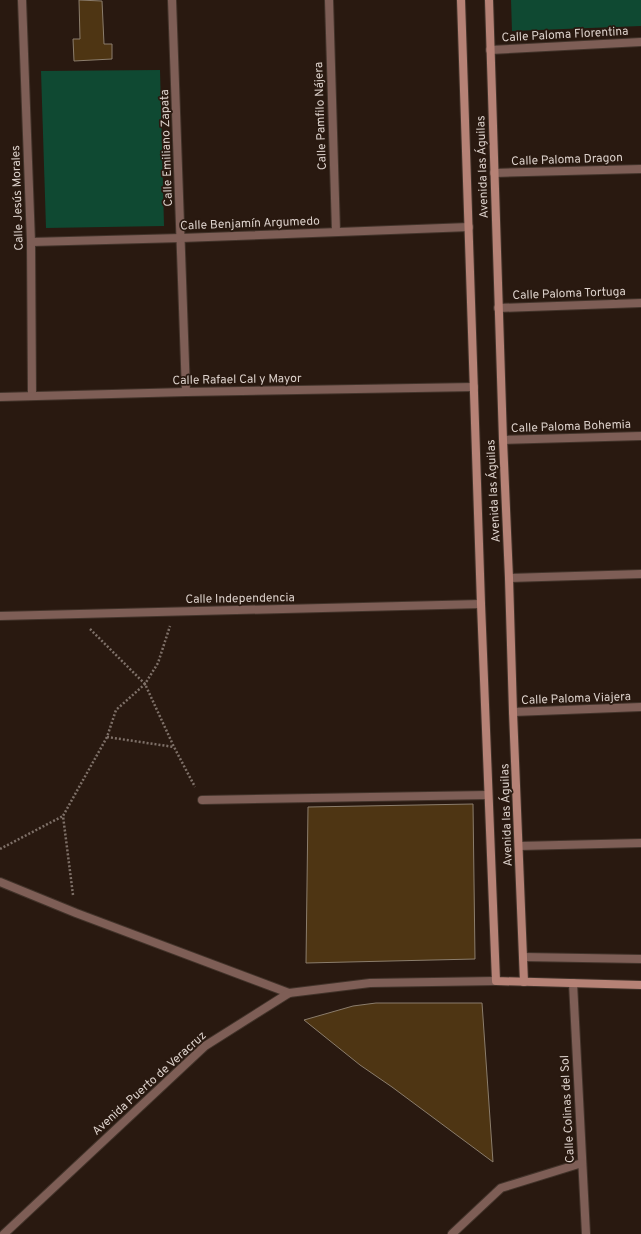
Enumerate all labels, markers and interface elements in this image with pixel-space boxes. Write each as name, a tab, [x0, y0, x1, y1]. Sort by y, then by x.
street label: Calle Paloma Florentina	[501, 24, 629, 46]
street label: Calle Pamfilo Nájera	[311, 61, 331, 170]
street label: Calle Emiliano Zapata	[157, 89, 177, 207]
street label: Avenida las Águilas	[473, 115, 493, 219]
street label: Calle Jesús Morales	[8, 145, 28, 251]
street label: Calle Paloma Dragon	[511, 150, 623, 170]
street label: Calle Benjamín Argumedo	[180, 214, 320, 234]
street label: Calle Paloma Tortuga	[512, 284, 626, 304]
street label: Calle Rafael Cal y Mayor	[172, 371, 302, 389]
street label: Calle Paloma Bohemia	[511, 417, 631, 437]
street label: Avenida las Águilas	[483, 439, 505, 543]
street label: Calle Independencia	[185, 590, 295, 608]
street label: Calle Paloma Viajera	[521, 689, 631, 709]
street label: Avenida las Águilas	[497, 763, 517, 867]
street label: Avenida Puerto de Veracruz	[89, 1028, 210, 1139]
street label: Calle Colinas del Sol	[557, 1055, 579, 1163]

